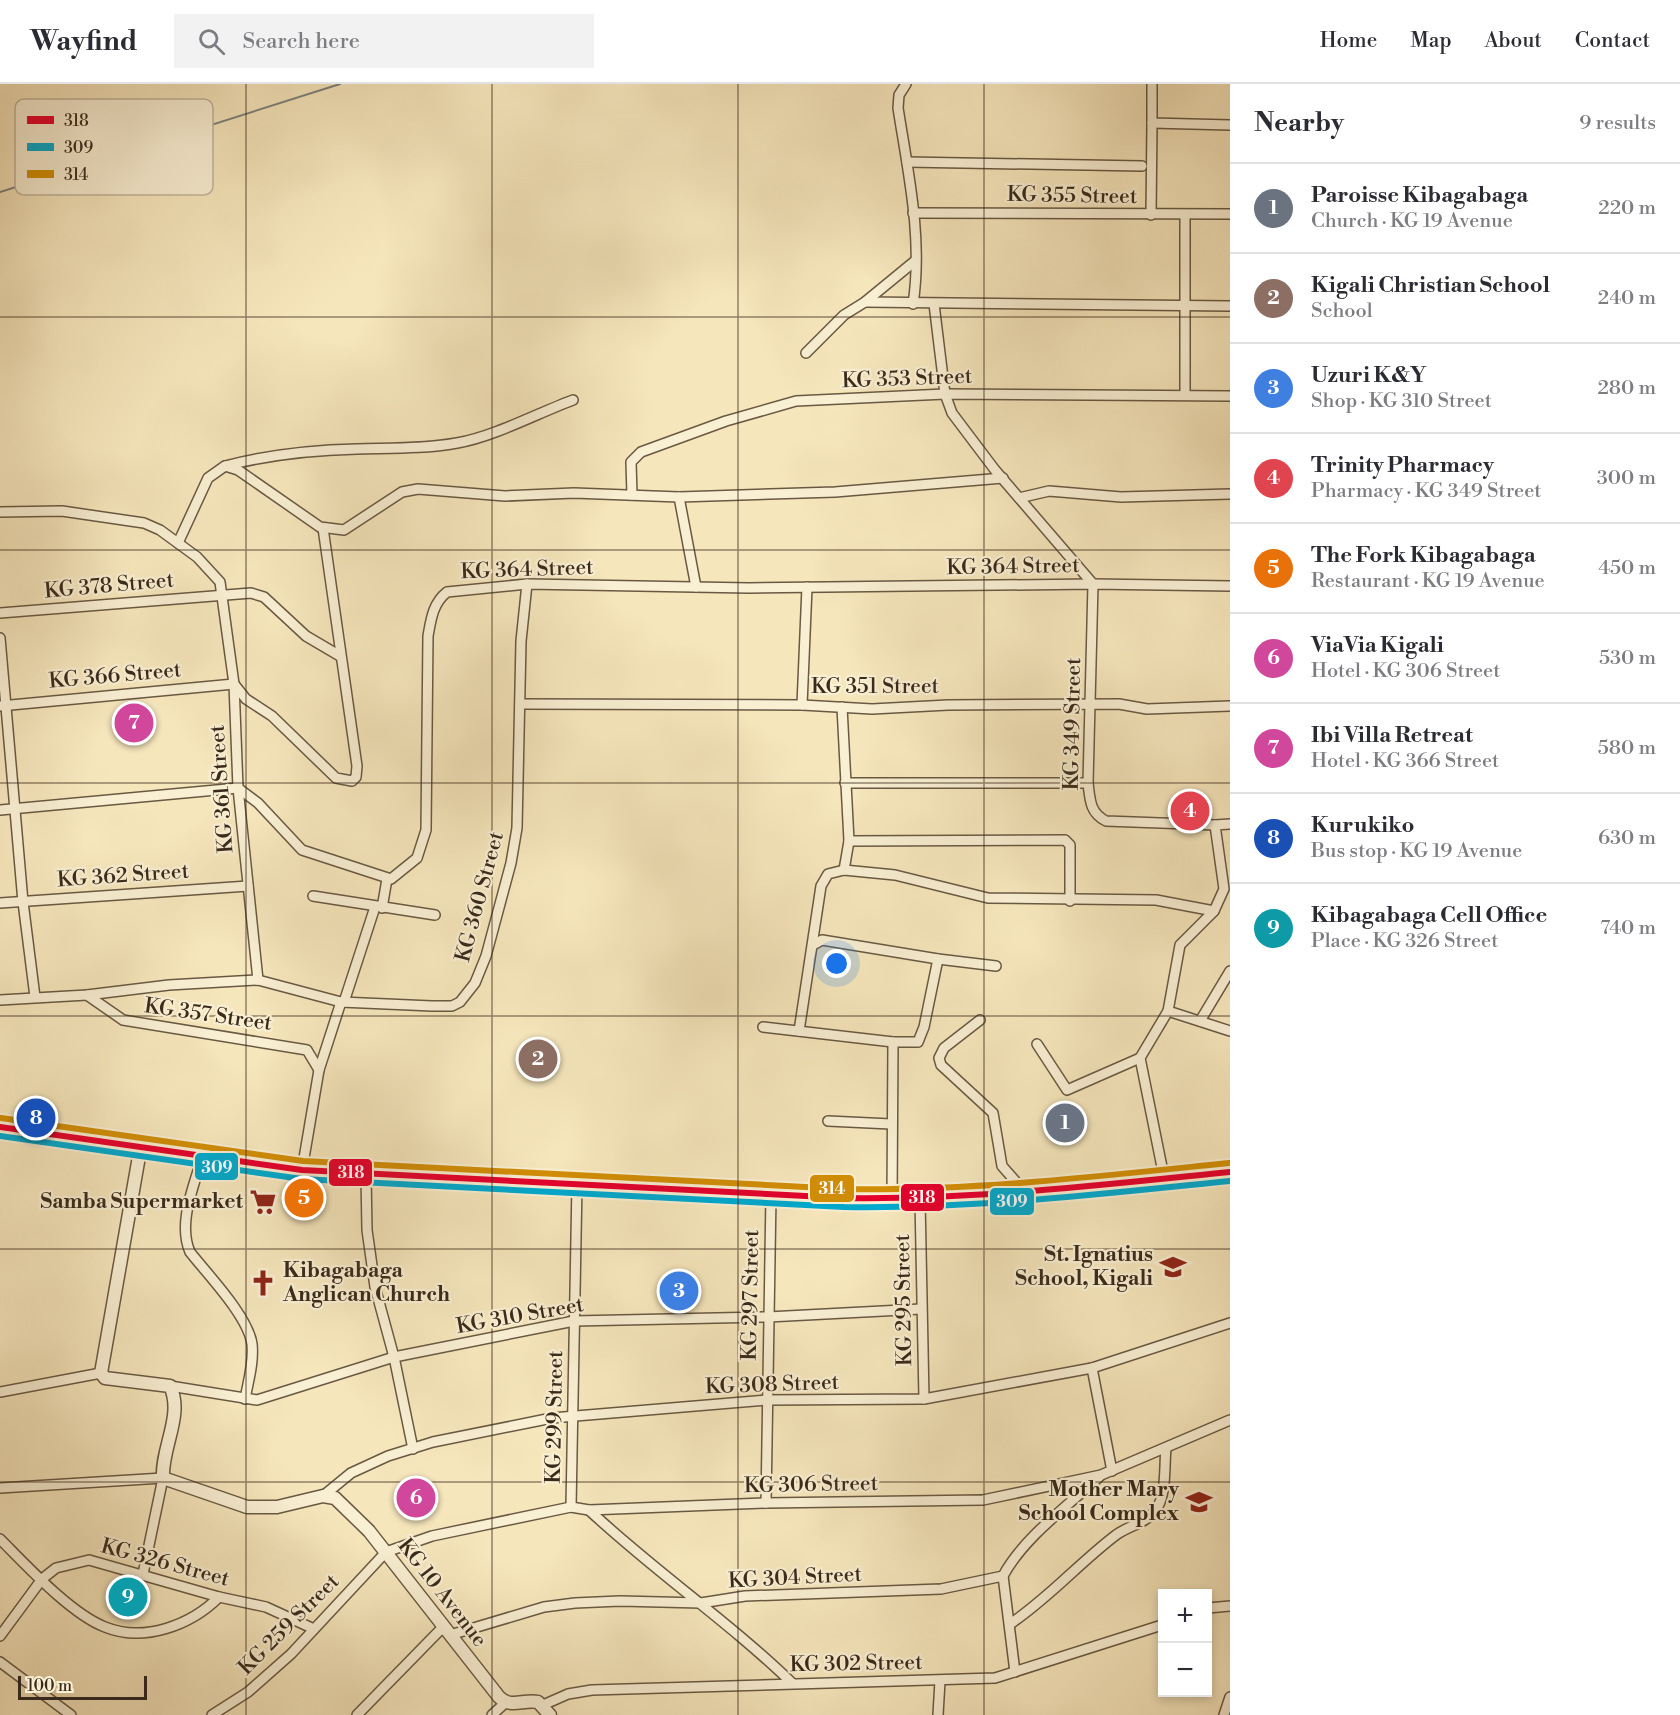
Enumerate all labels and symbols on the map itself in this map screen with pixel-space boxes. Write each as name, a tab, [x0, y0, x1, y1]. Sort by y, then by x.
legend	[15, 99, 213, 195]
text: 318	[64, 111, 89, 131]
text: 309	[64, 138, 93, 158]
text: 314	[64, 165, 89, 185]
street label: KG 355 Street	[1007, 182, 1138, 210]
street label: KG 353 Street	[841, 364, 973, 394]
street label: KG 364 Street	[946, 553, 1080, 581]
street label: KG 364 Street	[460, 555, 594, 585]
street label: KG 378 Street	[43, 567, 175, 605]
street label: KG 366 Street	[48, 657, 183, 695]
street label: KG 349 Street	[1059, 657, 1087, 791]
street label: KG 351 Street	[811, 674, 940, 700]
pin: 7	[114, 700, 154, 746]
street label: KG 361 Street	[205, 723, 239, 854]
pin: 4	[1170, 788, 1210, 834]
street label: KG 360 Street	[450, 828, 510, 965]
street label: KG 362 Street	[56, 858, 190, 894]
your location	[822, 949, 851, 978]
street label: KG 357 Street	[142, 993, 274, 1037]
pin: 2	[518, 1036, 558, 1082]
pin: 8	[16, 1096, 56, 1140]
pin: 1	[1046, 1100, 1084, 1146]
line badge: 309	[194, 1152, 239, 1181]
text: 309	[201, 1158, 233, 1178]
line badge: 318	[328, 1158, 373, 1187]
text: 318	[338, 1163, 364, 1183]
line badge: 314	[809, 1174, 855, 1203]
pin: 5	[284, 1176, 324, 1220]
text: 314	[819, 1179, 846, 1199]
line badge: 318	[900, 1183, 945, 1212]
supermarket icon: Samba Supermarket	[248, 1187, 278, 1217]
line badge: 309	[989, 1187, 1035, 1216]
text: 318	[909, 1188, 935, 1208]
place label: Samba Supermarket	[40, 1189, 244, 1215]
text: 309	[996, 1192, 1028, 1212]
street label: KG 297 Street	[737, 1229, 765, 1361]
street label: KG 295 Street	[890, 1233, 918, 1366]
place label: St. Ignatius School, Kigali	[1015, 1242, 1153, 1292]
school or university icon: St. Ignatius School, Kigali	[1158, 1252, 1188, 1282]
place label: Kibagabaga Anglican Church	[282, 1258, 450, 1308]
church icon: Kibagabaga Anglican Church	[248, 1268, 278, 1298]
pin: 3	[660, 1268, 698, 1314]
street label: KG 310 Street	[454, 1292, 586, 1340]
street label: KG 299 Street	[541, 1350, 569, 1484]
street label: KG 308 Street	[704, 1370, 840, 1400]
street label: KG 306 Street	[744, 1471, 879, 1499]
pin: 6	[396, 1476, 436, 1520]
place label: Mother Mary School Complex	[1018, 1477, 1180, 1527]
school or university icon: Mother Mary School Complex	[1184, 1487, 1214, 1517]
street label: KG 326 Street	[98, 1533, 233, 1593]
street label: KG 10 Avenue	[392, 1534, 492, 1652]
street label: KG 304 Street	[728, 1561, 863, 1594]
street label: KG 259 Street	[233, 1569, 345, 1681]
pin: 9	[108, 1574, 148, 1620]
street label: KG 302 Street	[789, 1650, 923, 1678]
scale bar	[18, 1673, 147, 1700]

